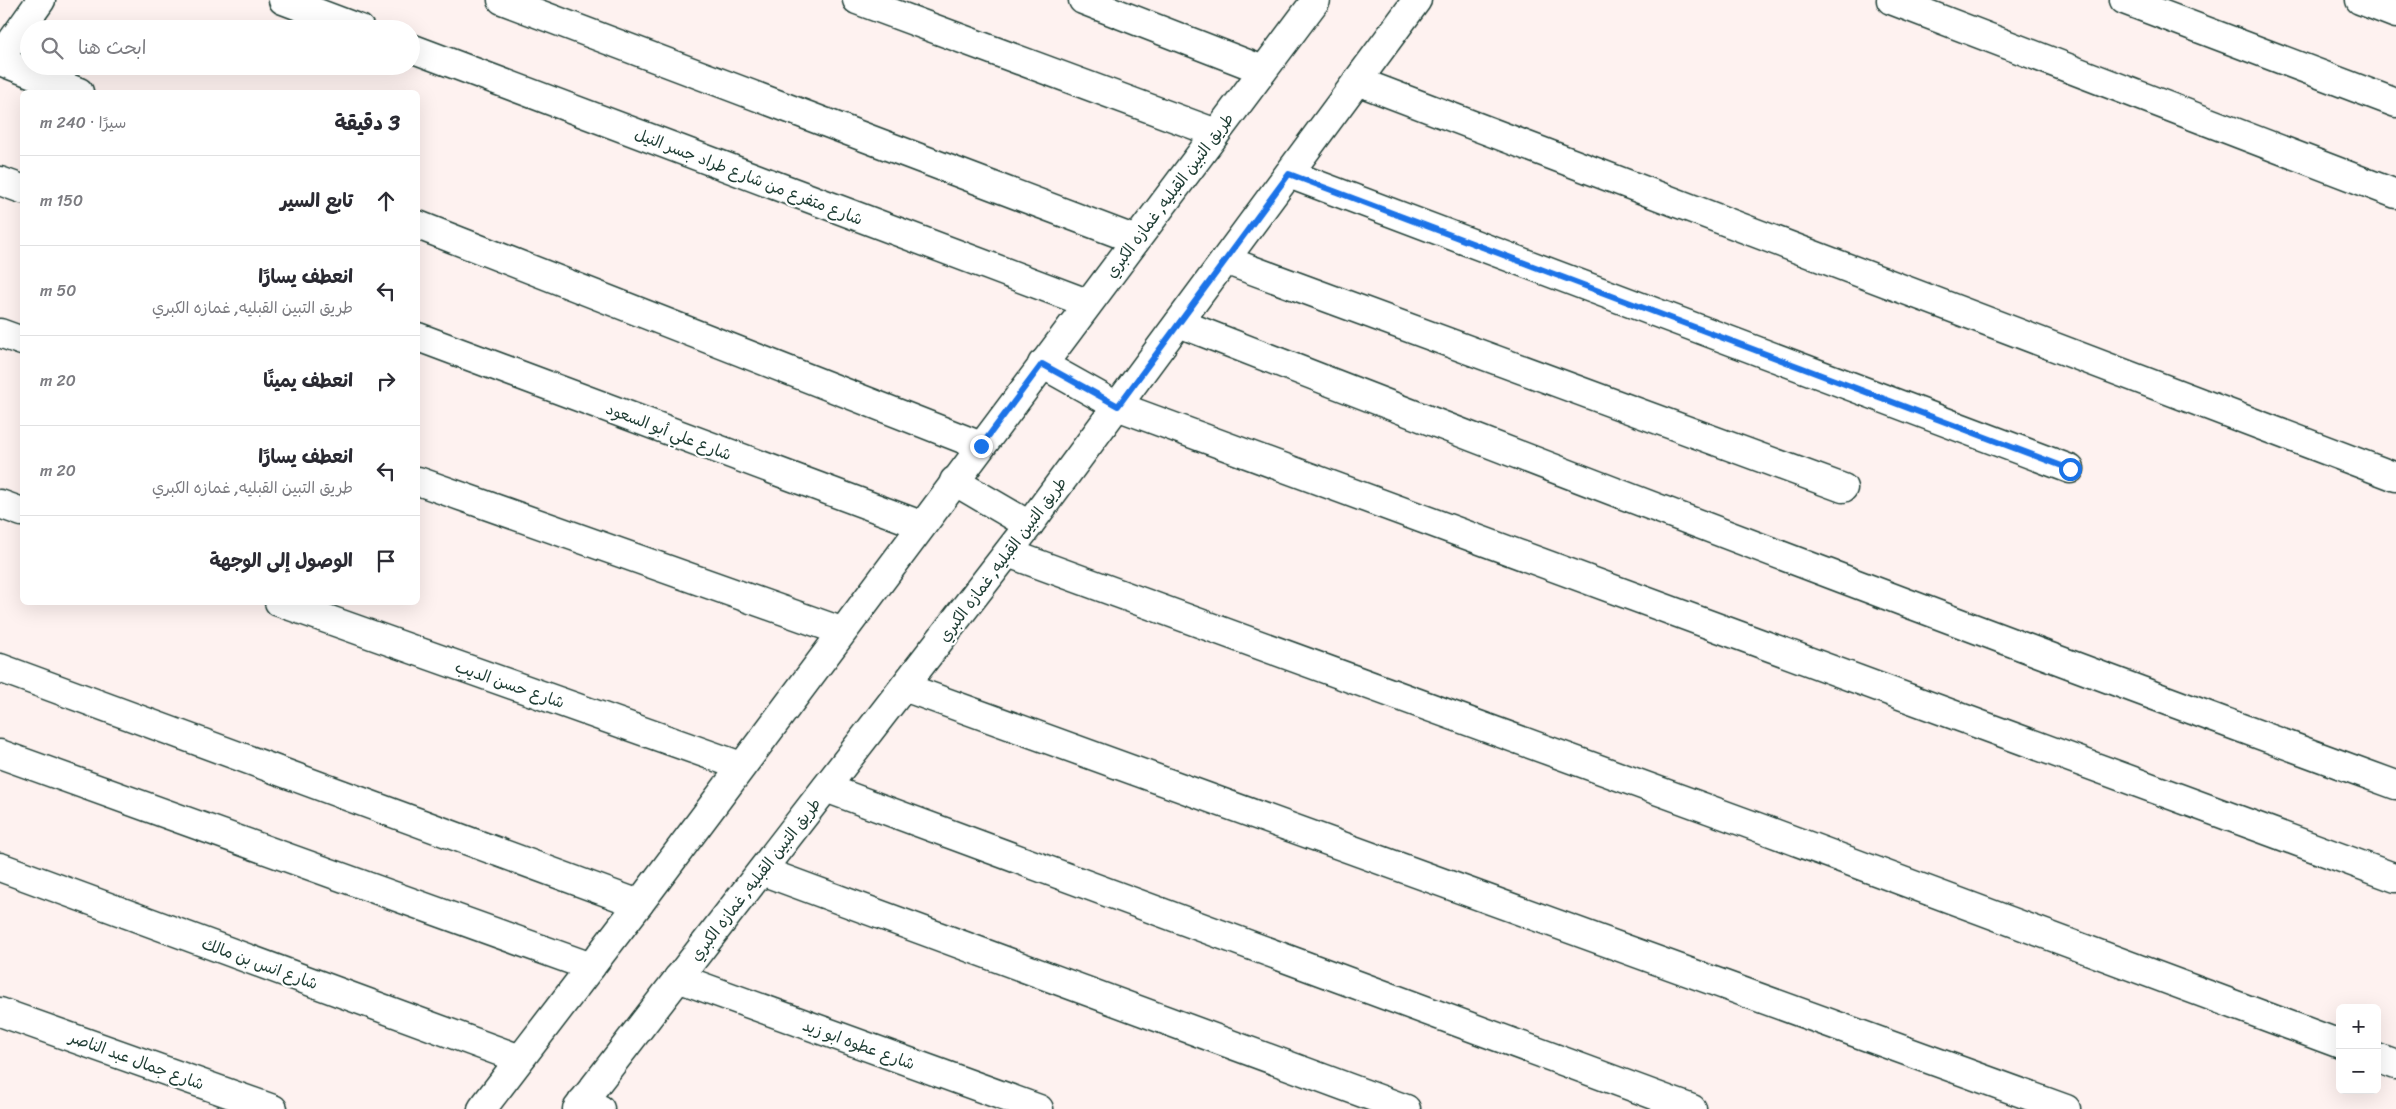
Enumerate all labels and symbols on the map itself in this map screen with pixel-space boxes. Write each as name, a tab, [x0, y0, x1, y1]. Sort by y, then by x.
street label: طريق التبين القبليه, غمازه الكبري	[1097, 106, 1241, 284]
street label: شارع متفرع من شارع طراد جسر النيل	[630, 119, 867, 234]
street label: شارع علي أبو السعود	[602, 394, 736, 469]
route end	[970, 435, 993, 458]
route start	[2059, 458, 2082, 481]
street label: طريق التبين القبليه, غمازه الكبري	[930, 470, 1074, 648]
street label: شارع حسن الديب	[451, 652, 569, 717]
street label: طريق التبين القبليه, غمازه الكبري	[682, 791, 829, 967]
street label: شارع انس بن مالك	[197, 929, 322, 998]
street label: شارع عطوه ابو زيد	[798, 1011, 919, 1078]
street label: شارع جمال عبد الناصر	[63, 1022, 209, 1098]

